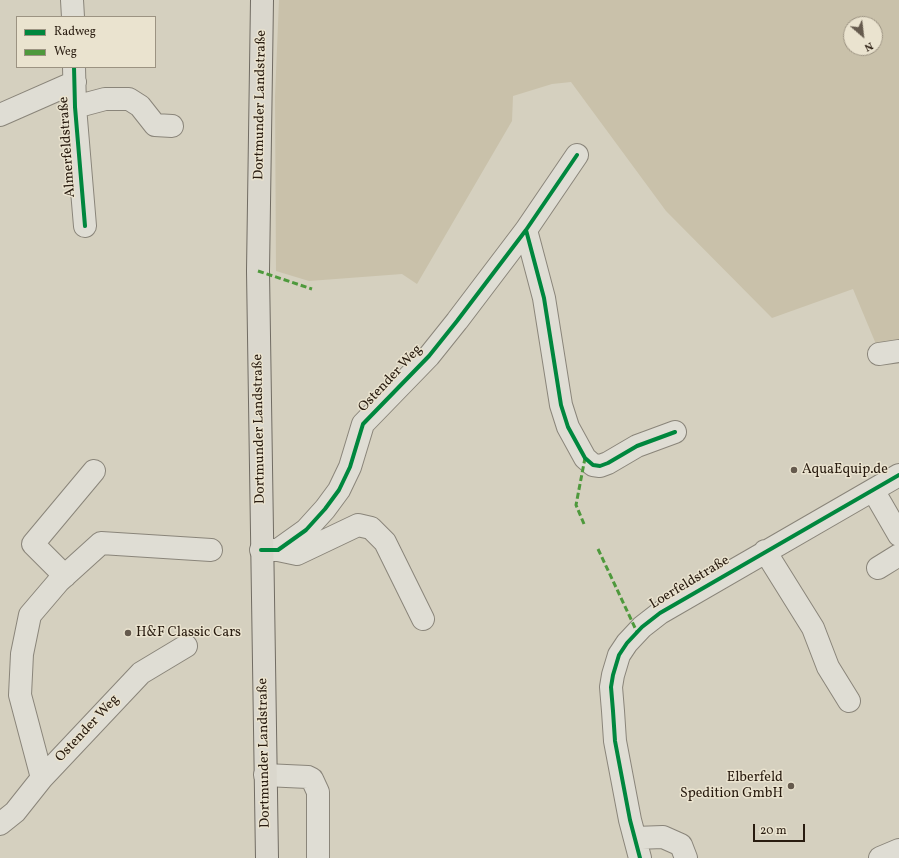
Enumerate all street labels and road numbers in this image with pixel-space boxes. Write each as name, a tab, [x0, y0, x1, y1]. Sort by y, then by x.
street label: Dortmunder Landstraße	[251, 30, 271, 180]
street label: Almerfeldstraße	[56, 96, 80, 198]
street label: Ostender Weg	[356, 342, 426, 416]
street label: Dortmunder Landstraße	[250, 354, 270, 504]
street label: Loerfeldstraße	[647, 553, 733, 613]
street label: Dortmunder Landstraße	[255, 678, 275, 828]
street label: Ostender Weg	[53, 692, 123, 766]

